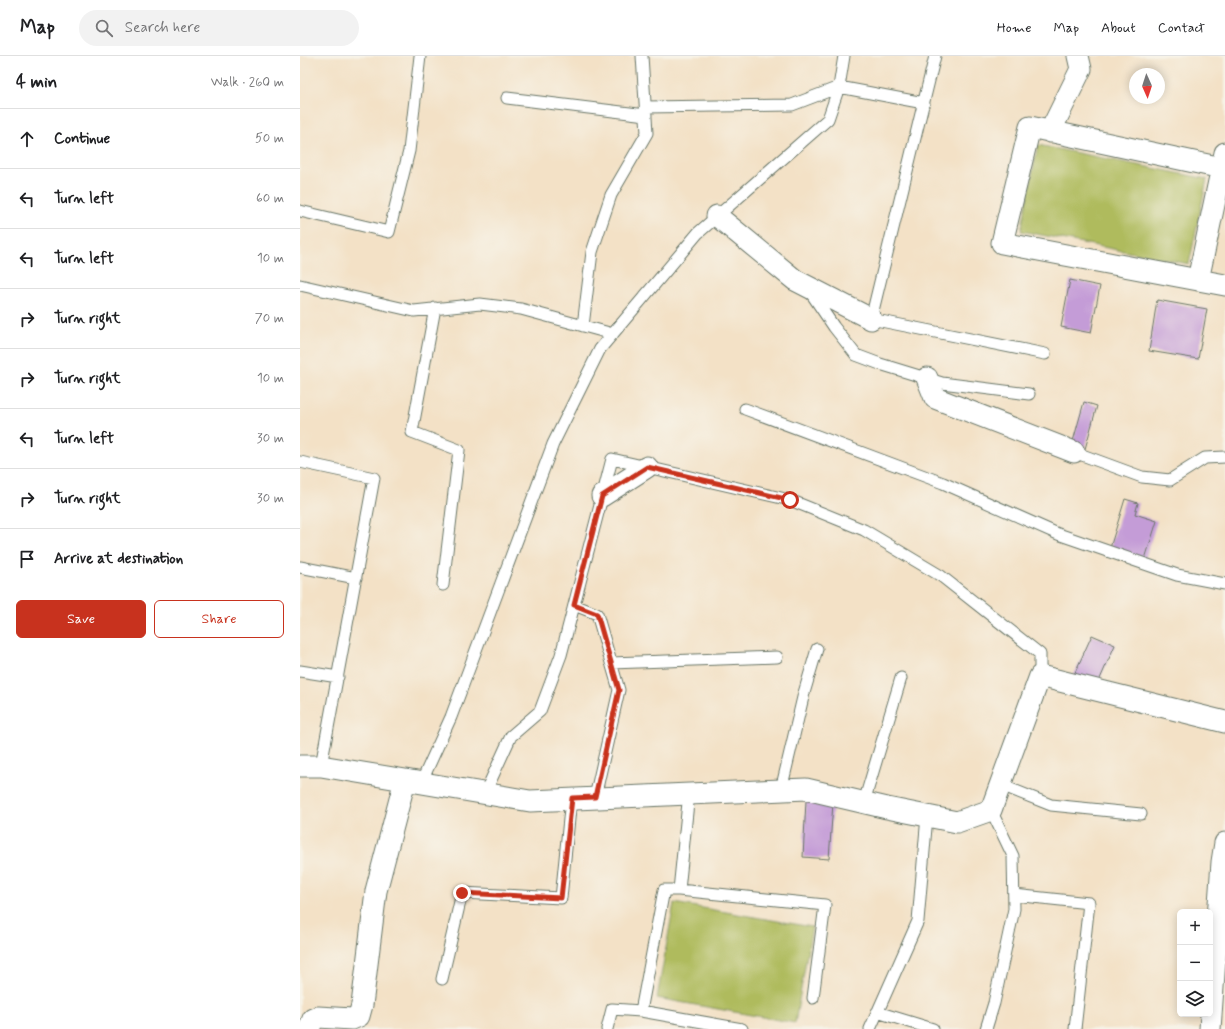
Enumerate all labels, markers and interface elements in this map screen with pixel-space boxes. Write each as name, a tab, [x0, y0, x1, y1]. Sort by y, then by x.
search box	[79, 10, 359, 46]
text: Map	[20, 15, 55, 40]
icon: search	[93, 17, 115, 39]
text: Search here	[125, 18, 200, 38]
text: Home	[997, 19, 1031, 37]
text: Map	[1053, 19, 1079, 37]
text: About	[1101, 19, 1136, 37]
text: Contact	[1158, 19, 1205, 37]
north arrow	[1129, 68, 1165, 104]
text: 4 min	[16, 71, 57, 93]
text: Walk · 260 m	[211, 74, 284, 91]
icon: ahead	[16, 128, 38, 150]
text: Continue	[54, 129, 110, 149]
text: 50 m	[255, 130, 284, 147]
icon: left	[16, 188, 38, 210]
text: Turn left	[54, 189, 114, 209]
text: 60 m	[256, 190, 284, 207]
icon: left	[16, 248, 38, 270]
text: Turn left	[54, 249, 114, 269]
text: 10 m	[257, 250, 284, 267]
icon: right	[16, 308, 38, 330]
text: Turn right	[54, 309, 121, 329]
text: 70 m	[255, 310, 284, 327]
icon: right	[16, 368, 38, 390]
text: Turn right	[54, 369, 121, 389]
text: 10 m	[257, 370, 284, 387]
icon: left	[16, 428, 38, 450]
text: Turn left	[54, 429, 114, 449]
text: 30 m	[257, 430, 284, 447]
icon: right	[16, 488, 38, 510]
text: Turn right	[54, 489, 121, 509]
text: 30 m	[257, 490, 284, 507]
route start	[781, 491, 799, 509]
icon: arrive	[16, 548, 38, 570]
text: Arrive at destination	[54, 549, 183, 569]
button: Save	[16, 600, 146, 638]
button: Share	[154, 600, 284, 638]
route end	[453, 884, 471, 902]
map controls	[1177, 909, 1213, 1017]
button: +	[1177, 909, 1213, 945]
button: −	[1177, 945, 1213, 981]
button: layers	[1177, 981, 1213, 1017]

